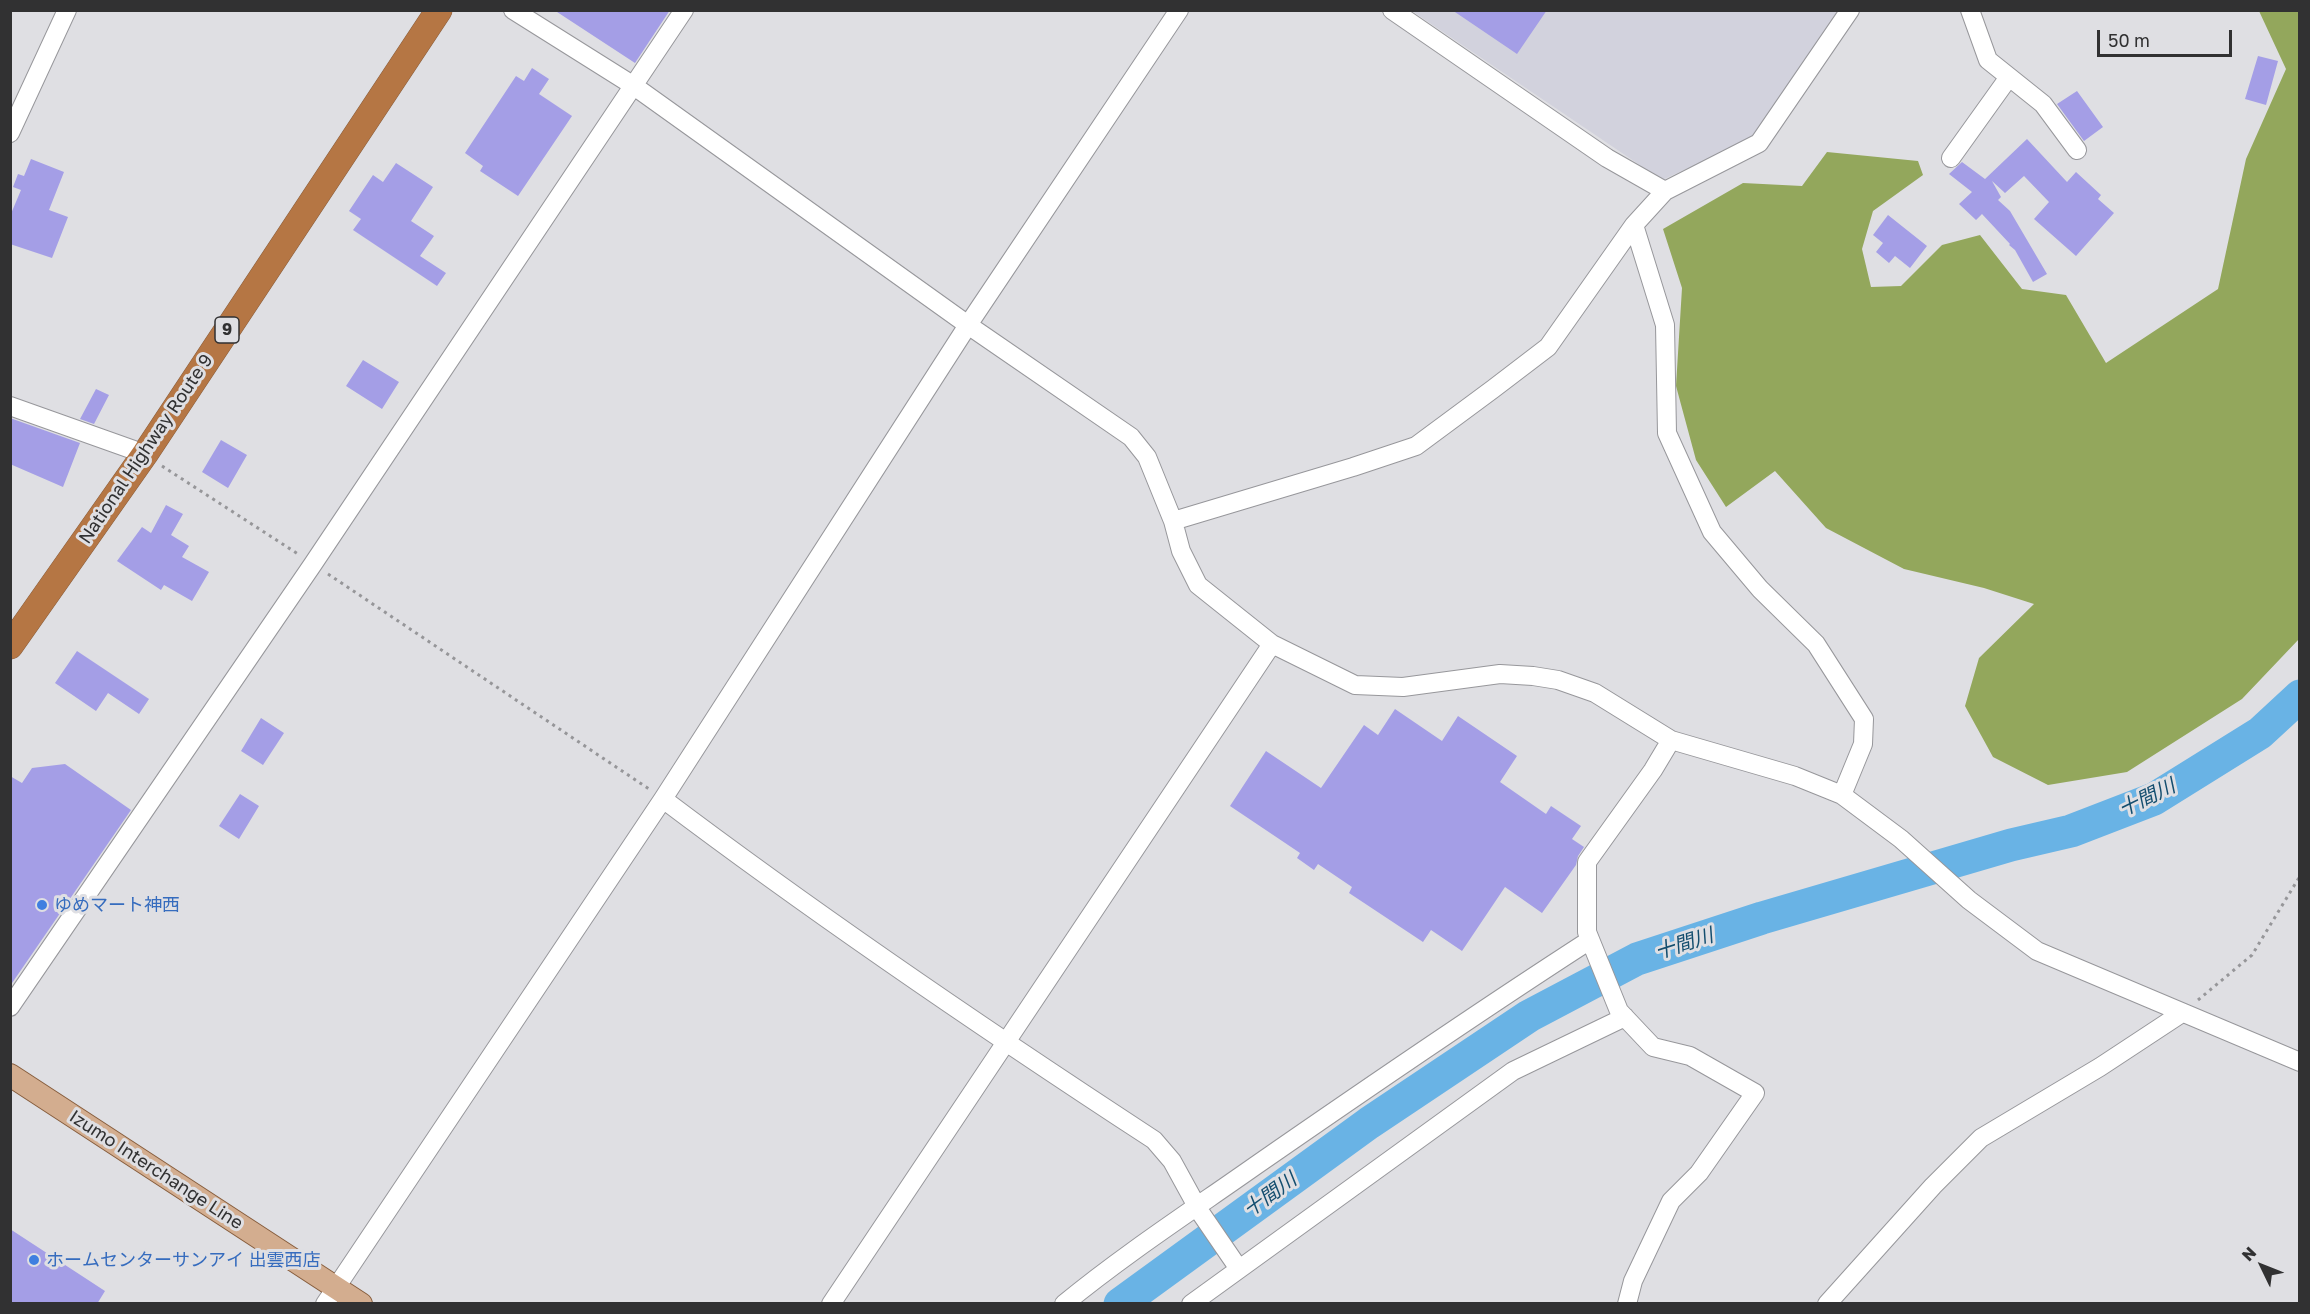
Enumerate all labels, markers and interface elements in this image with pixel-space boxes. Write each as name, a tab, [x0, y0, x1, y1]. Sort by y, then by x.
scale bar	[2100, 18, 2235, 56]
text: 50 m	[2108, 29, 2150, 51]
road number: 9	[215, 317, 239, 343]
street label: National Highway Route 9	[74, 350, 218, 548]
water label: 十間川	[2115, 774, 2179, 822]
place label: ゆめマート神西	[54, 894, 180, 916]
marker: ゆめマート神西	[35, 898, 49, 912]
water label: 十間川	[1652, 923, 1716, 965]
street label: Izumo Interchange Line	[65, 1106, 247, 1234]
water label: 十間川	[1239, 1168, 1301, 1222]
north arrow	[2232, 1236, 2292, 1296]
text: N	[2237, 1242, 2260, 1265]
place label: ホームセンターサンアイ 出雲西店	[46, 1249, 320, 1271]
marker: ホームセンターサンアイ 出雲西店	[27, 1253, 41, 1267]

